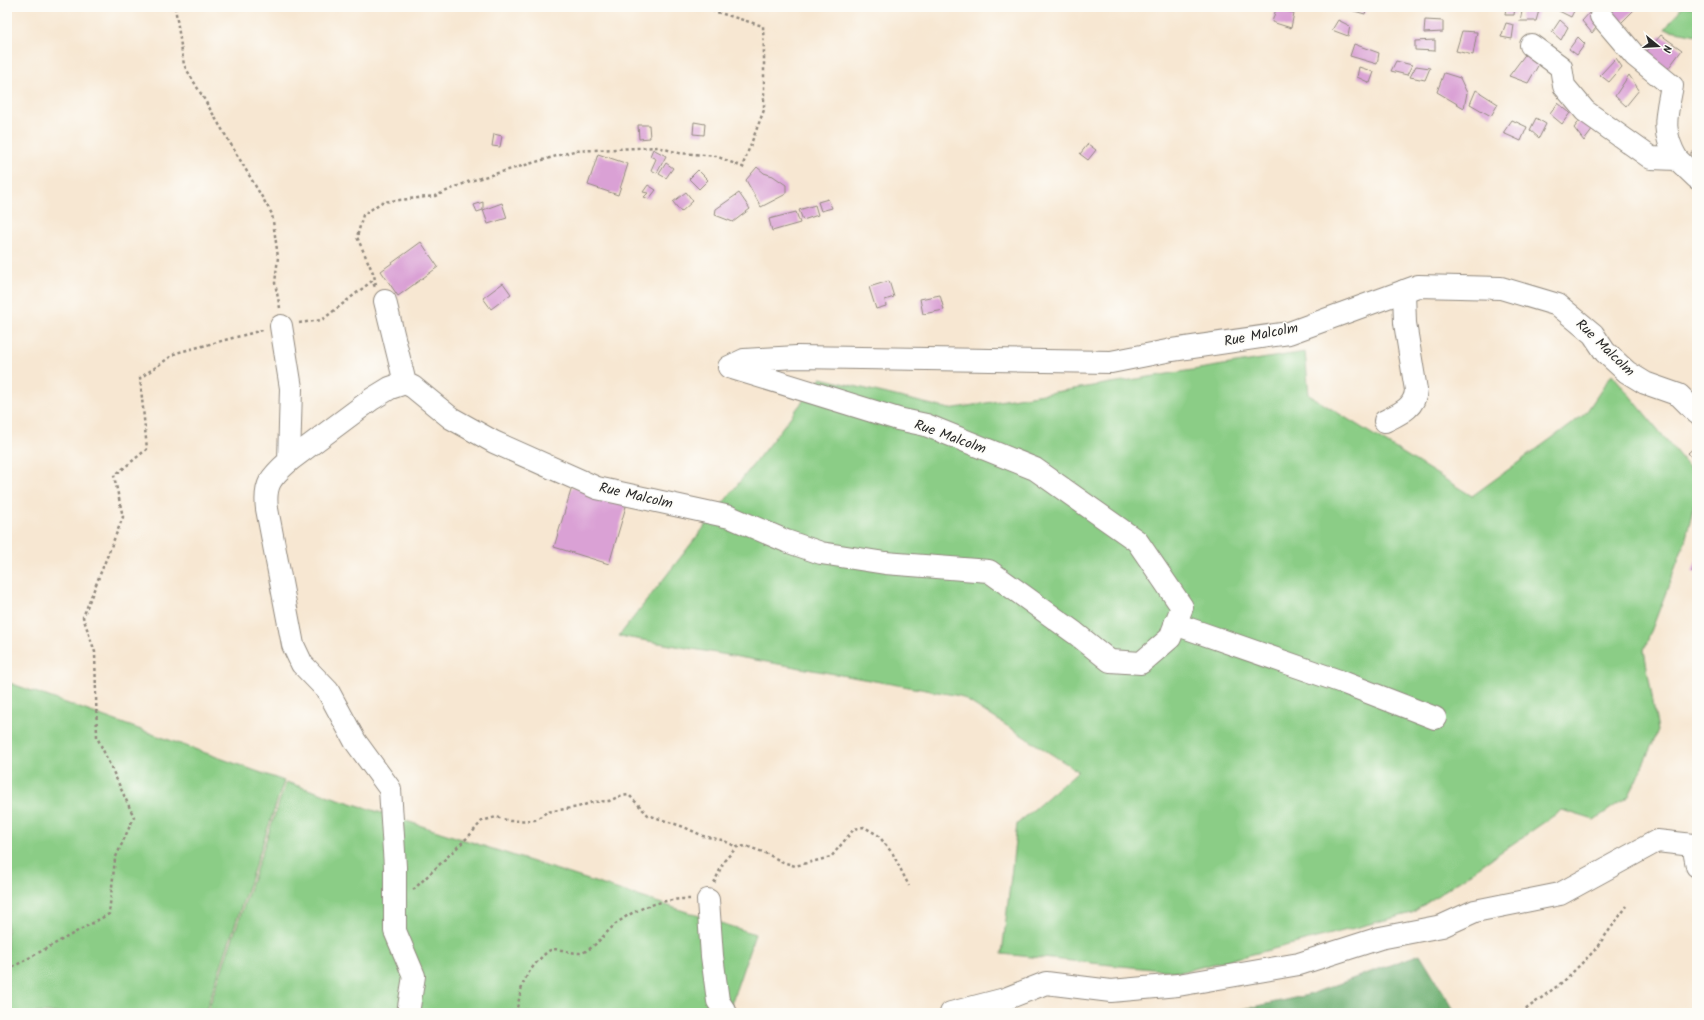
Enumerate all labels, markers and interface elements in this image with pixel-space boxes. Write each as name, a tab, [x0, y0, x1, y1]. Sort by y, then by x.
north arrow	[1638, 26, 1678, 66]
text: N	[1657, 43, 1676, 55]
street label: Rue Malcolm	[1570, 314, 1640, 382]
street label: Rue Malcolm	[1222, 317, 1300, 353]
street label: Rue Malcolm	[911, 414, 989, 460]
street label: Rue Malcolm	[597, 477, 675, 515]

